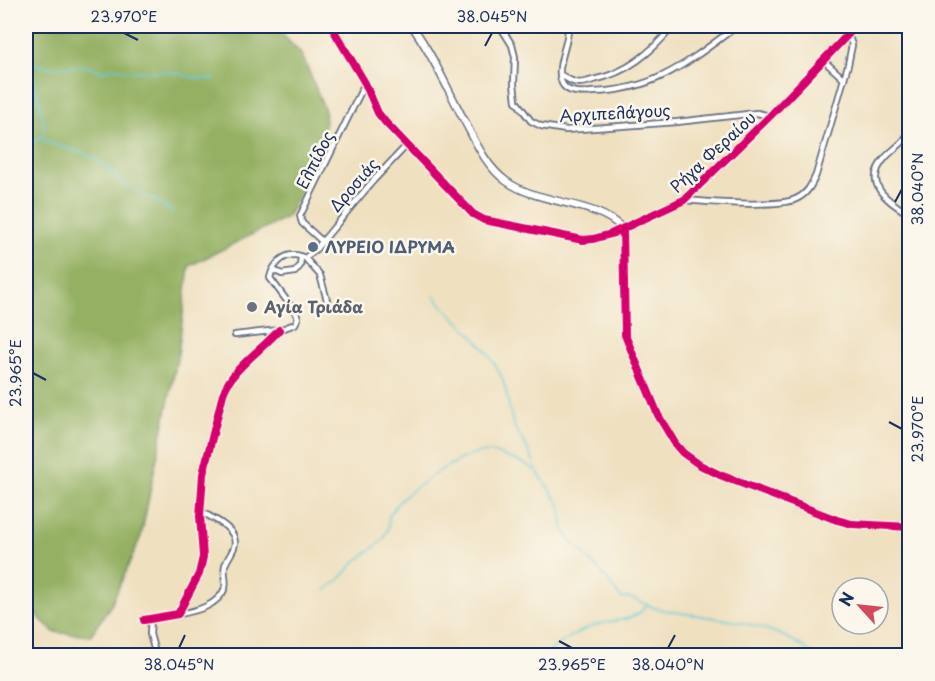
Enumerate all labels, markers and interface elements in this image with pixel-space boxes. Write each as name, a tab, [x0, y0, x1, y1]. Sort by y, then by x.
text: 23.970°E	[91, 4, 157, 27]
text: 38.045°N	[456, 4, 528, 27]
street label: Αρχιπελάγους	[559, 97, 671, 127]
street label: Ρήγα Φεραίου	[664, 105, 761, 197]
street label: Ελπίδος	[289, 126, 339, 193]
street label: Δροσιάς	[323, 152, 384, 217]
text: 38.040°N	[905, 153, 928, 225]
place label: ΛΥΡΕΙΟ ΙΔΡΥΜΑ	[325, 234, 455, 258]
marker: ΛΥΡΕΙΟ ΙΔΡΥΜΑ	[306, 240, 320, 254]
place label: Αγία Τριάδα	[263, 294, 363, 318]
marker: Αγία Τριάδα	[245, 300, 259, 314]
text: 23.965°E	[3, 339, 26, 407]
text: 23.970°E	[905, 396, 928, 462]
north arrow	[830, 576, 890, 636]
text: N	[832, 588, 859, 610]
text: 38.045°N	[143, 652, 215, 675]
text: 23.965°E	[538, 652, 606, 675]
text: 38.040°N	[632, 652, 704, 675]

